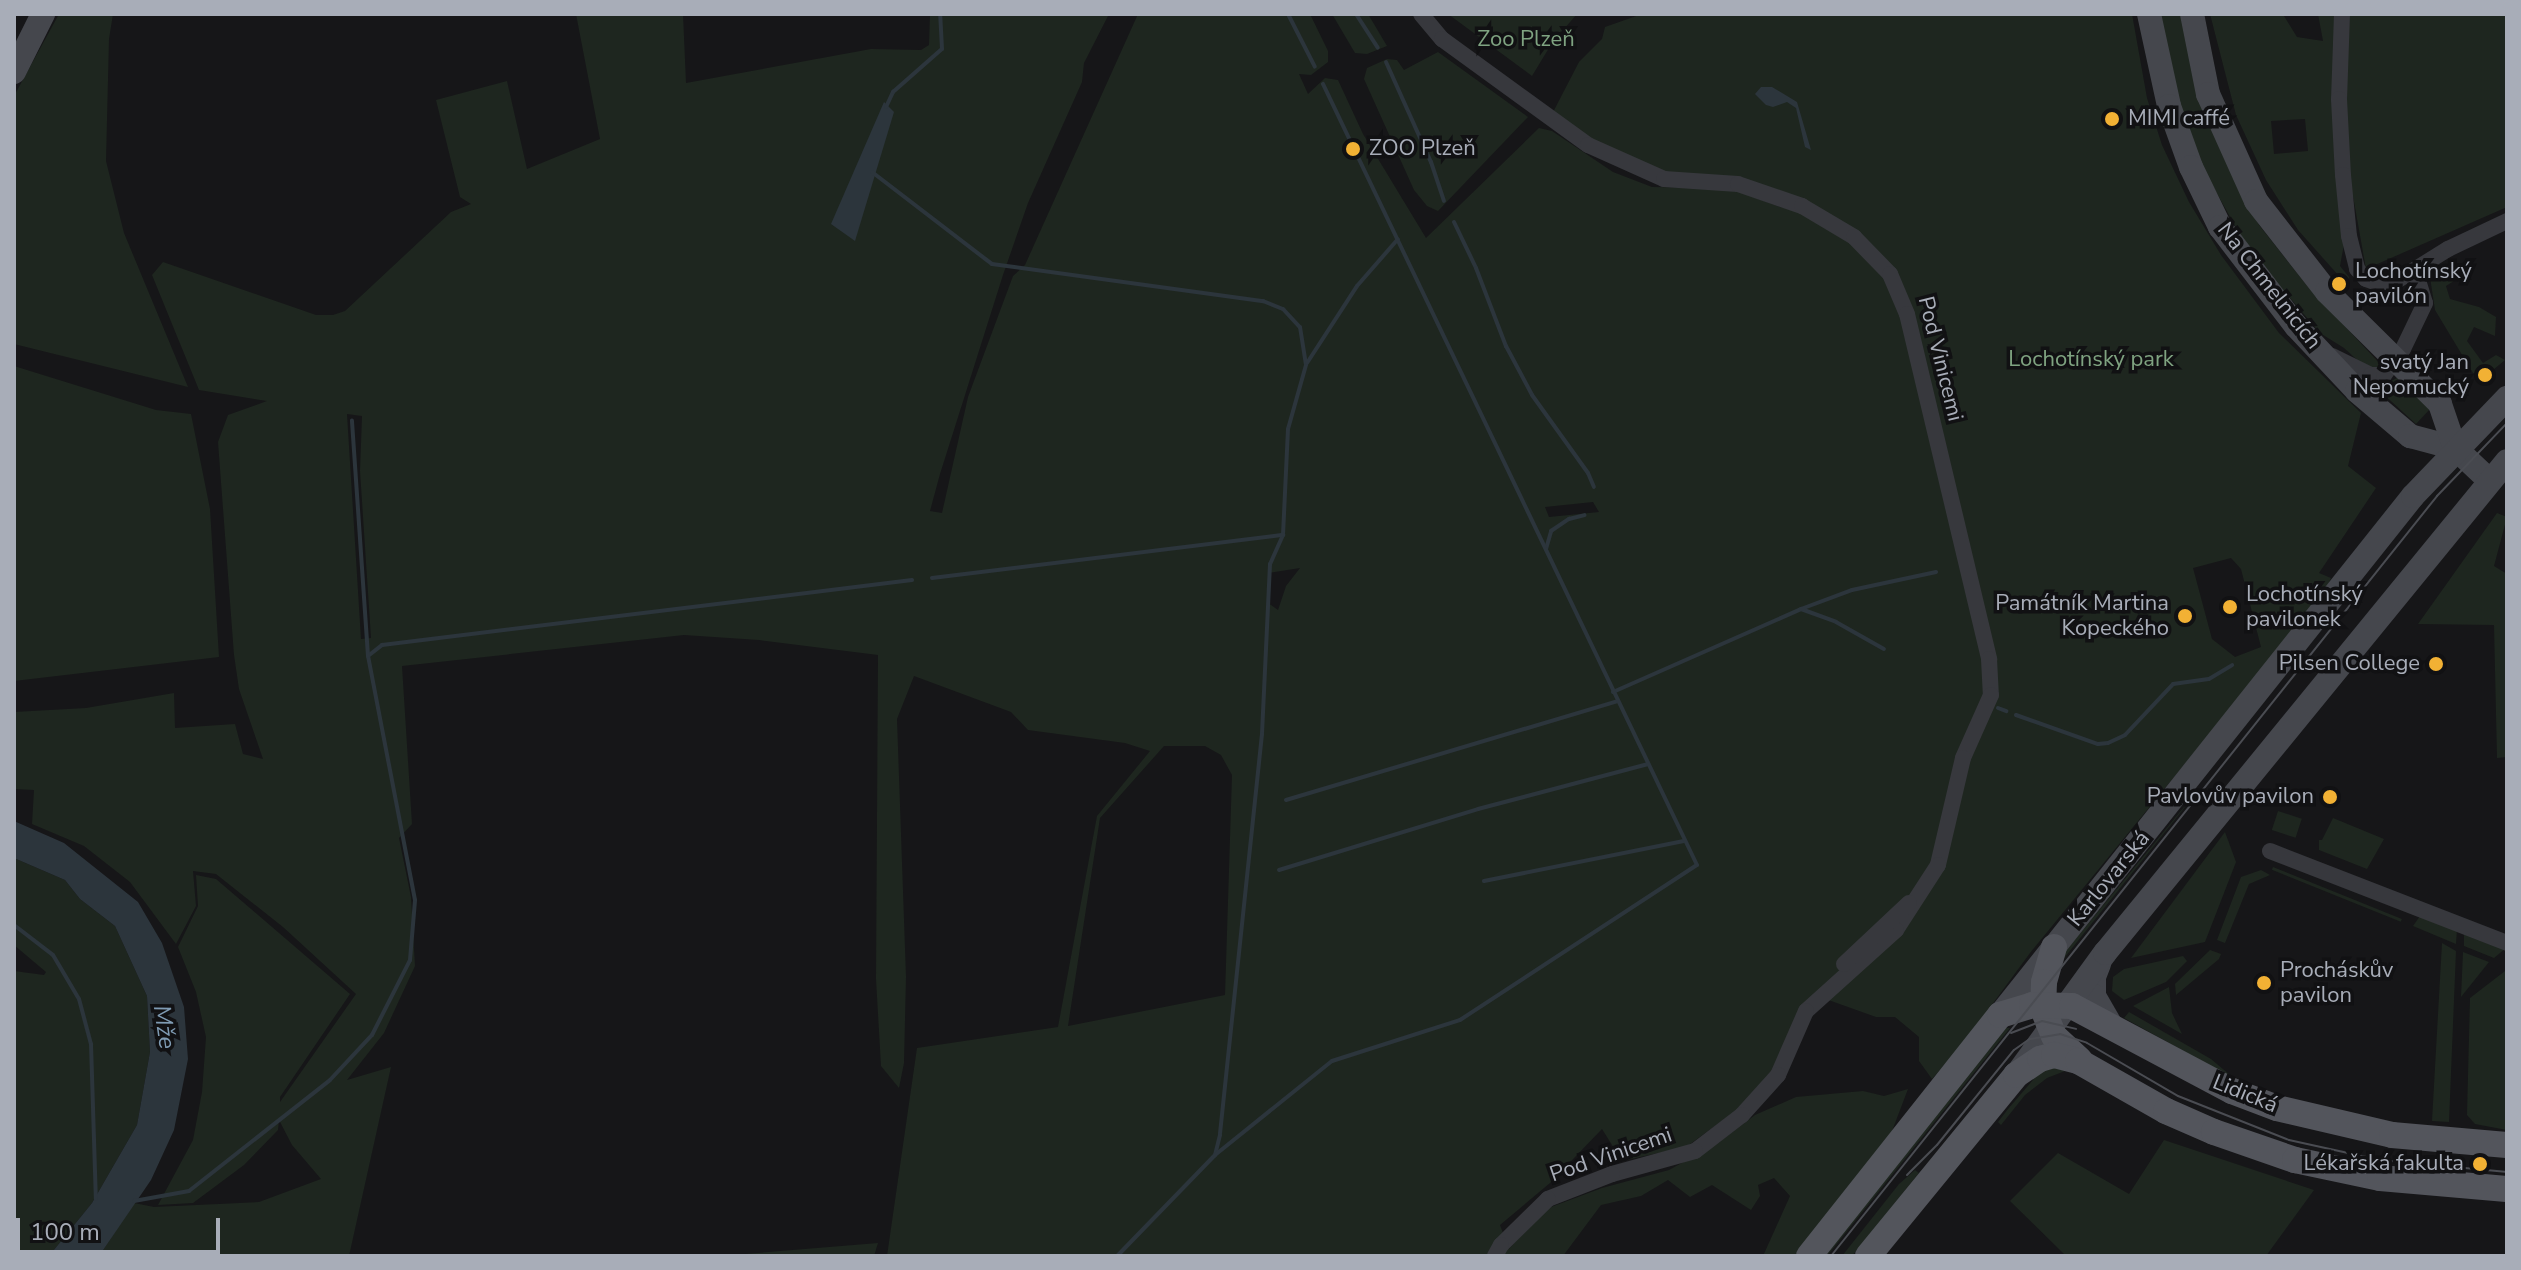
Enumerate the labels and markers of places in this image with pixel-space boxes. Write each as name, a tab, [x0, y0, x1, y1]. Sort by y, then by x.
place label: MIMI caffé	[2128, 106, 2230, 132]
marker: MIMI caffé	[2103, 110, 2121, 128]
place label: ZOO Plzeň	[1369, 136, 1476, 162]
marker: ZOO Plzeň	[1344, 140, 1362, 158]
place label: Lochotínský pavilón	[2355, 258, 2472, 310]
marker: Lochotínský pavilón	[2330, 275, 2348, 293]
place label: svatý Jan Nepomucký	[2353, 349, 2469, 400]
marker: svatý Jan Nepomucký	[2476, 366, 2494, 384]
place label: Lochotínský pavilonek	[2246, 581, 2363, 632]
place label: Památník Martina Kopeckého	[1995, 590, 2169, 642]
marker: Lochotínský pavilonek	[2221, 598, 2239, 616]
marker: Památník Martina Kopeckého	[2176, 607, 2194, 625]
place label: Pilsen College	[2279, 651, 2420, 677]
marker: Pilsen College	[2427, 655, 2445, 673]
place label: Pavlovův pavilon	[2147, 784, 2314, 810]
marker: Pavlovův pavilon	[2321, 788, 2339, 806]
place label: Procháskův pavilon	[2280, 957, 2393, 1008]
marker: Procháskův pavilon	[2255, 974, 2273, 992]
place label: Lékařská fakulta	[2303, 1151, 2464, 1177]
marker: Lékařská fakulta	[2471, 1155, 2489, 1173]

